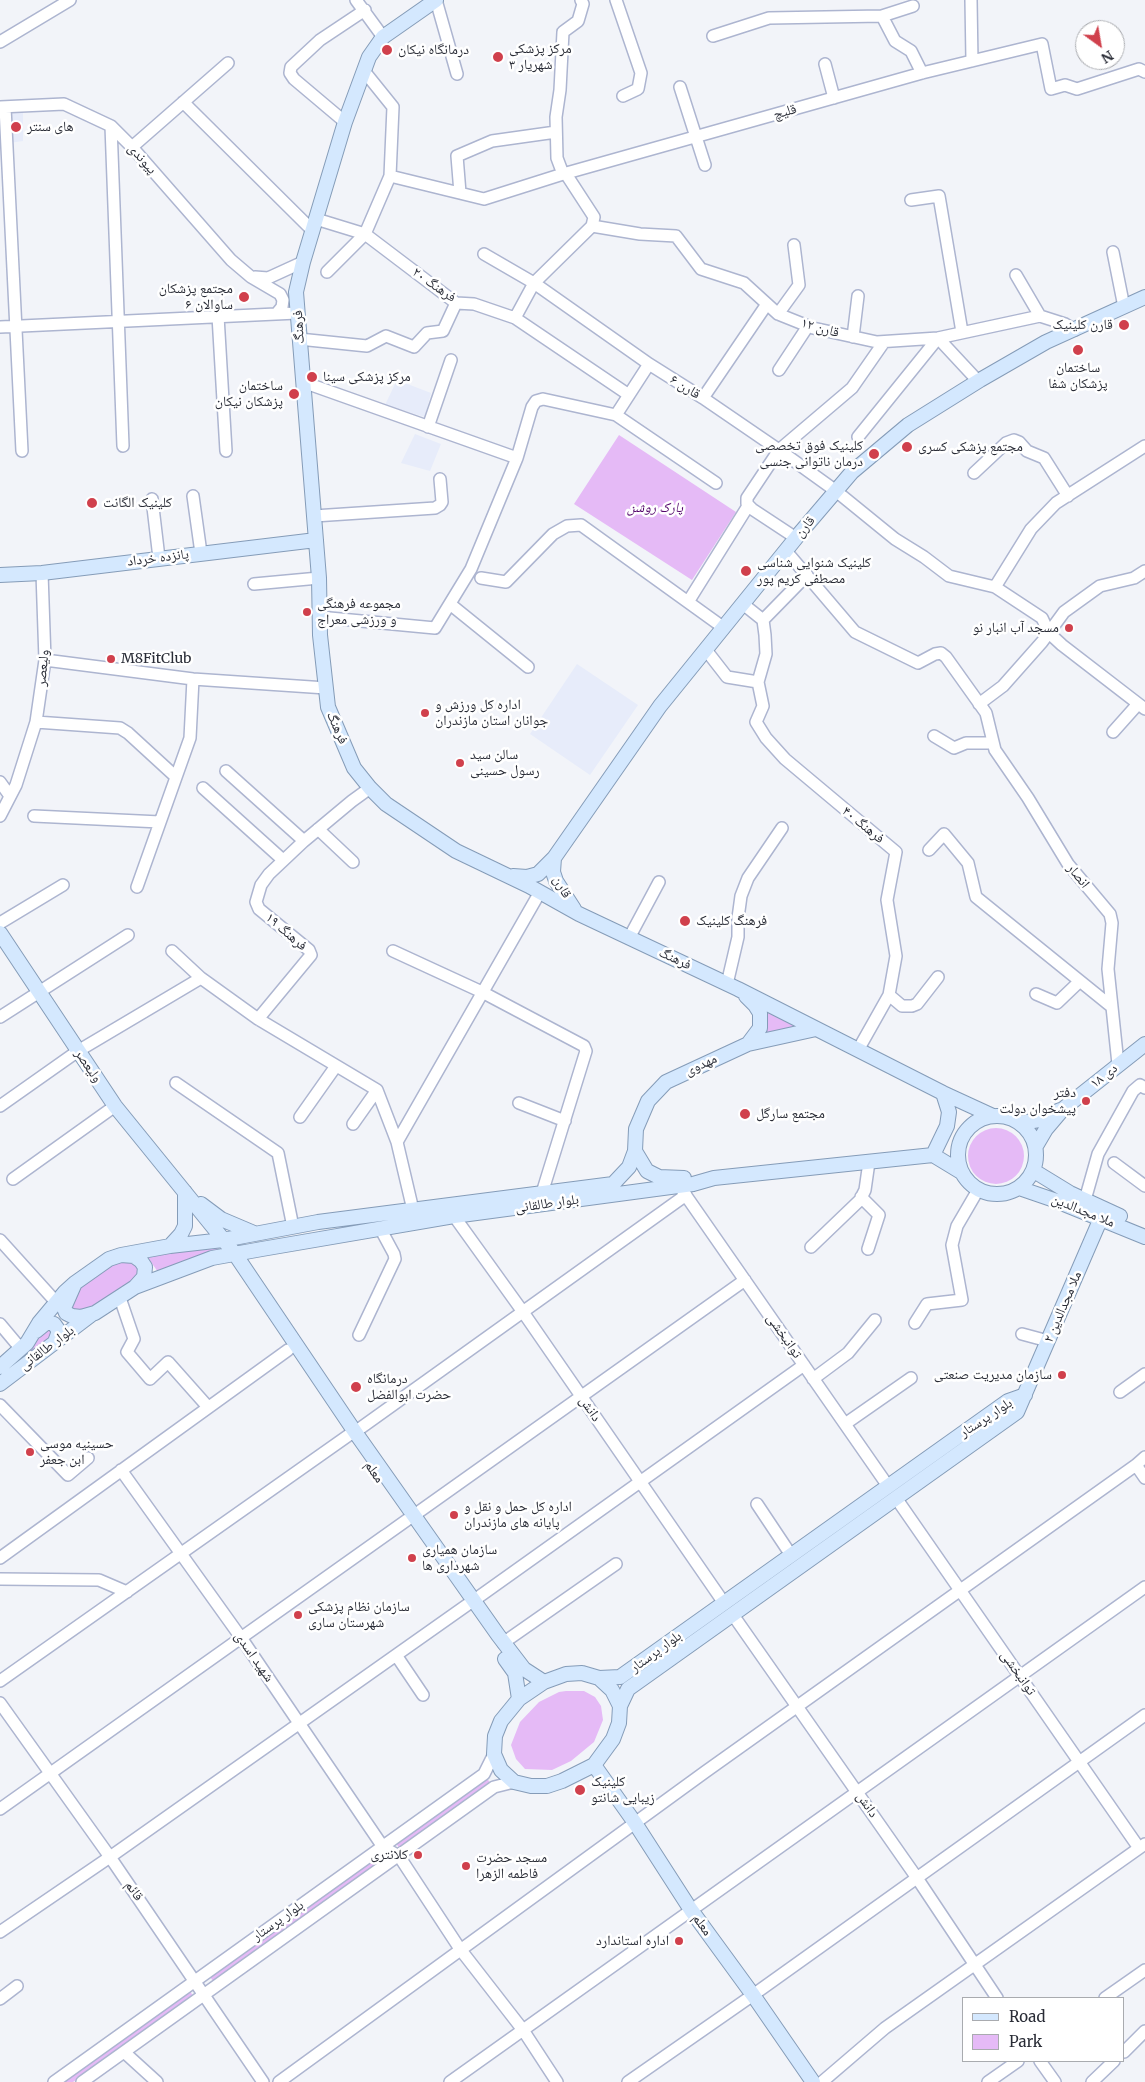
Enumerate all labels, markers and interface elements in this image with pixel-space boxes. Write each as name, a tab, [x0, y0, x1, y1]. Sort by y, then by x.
north arrow	[1075, 20, 1125, 70]
place label: مرکز پزشکی شهریار ۳	[509, 41, 572, 74]
place label: درمانگاه نیکان	[398, 42, 469, 58]
marker: درمانگاه نیکان	[380, 43, 394, 57]
text: N	[1098, 46, 1117, 67]
marker: مرکز پزشکی شهریار ۳	[491, 50, 505, 64]
street label: قلیچ	[771, 101, 799, 123]
place label: های سنتر	[27, 119, 74, 135]
marker: های سنتر	[9, 120, 23, 134]
street label: پیوندی	[124, 140, 160, 178]
street label: فرهنگ ٢٠	[409, 264, 459, 306]
place label: مجتمع پزشکان ساوالان ۶	[159, 281, 233, 314]
marker: مجتمع پزشکان ساوالان ۶	[237, 290, 251, 304]
street label: فرهنگ	[289, 310, 309, 344]
street label: قارن ۱۲	[799, 315, 841, 341]
place label: قارن کلینیک	[1052, 317, 1113, 333]
marker: قارن کلینیک	[1117, 318, 1131, 332]
marker: ساختمان پزشکان شفا	[1071, 343, 1085, 357]
place label: ساختمان پزشکان شفا	[1048, 360, 1108, 392]
place label: مرکز پزشکی سینا	[323, 369, 411, 385]
marker: مرکز پزشکی سینا	[305, 370, 319, 384]
street label: قارن ۶	[667, 371, 703, 403]
place label: ساختمان پزشکان نیکان	[215, 378, 283, 411]
marker: ساختمان پزشکان نیکان	[287, 387, 301, 401]
place label: کلینیک فوق تخصصی درمان ناتوانی جنسی	[755, 438, 863, 471]
place label: مجتمع پزشکی کسری	[918, 439, 1023, 455]
marker: مجتمع پزشکی کسری	[900, 440, 914, 454]
marker: کلینیک فوق تخصصی درمان ناتوانی جنسی	[867, 447, 881, 461]
place label: کلینیک الگانت	[103, 495, 172, 511]
marker: کلینیک الگانت	[85, 496, 99, 510]
park label: پارک روشن	[627, 500, 683, 516]
street label: قارن	[791, 513, 819, 541]
street label: پانزده خرداد	[126, 546, 190, 570]
place label: کلینیک شنوایی شناسی مصطفی کریم پور	[757, 555, 871, 588]
marker: کلینیک شنوایی شناسی مصطفی کریم پور	[739, 564, 753, 578]
place label: مجموعه فرهنگی و ورزشی معراج	[317, 596, 401, 628]
marker: مجموعه فرهنگی و ورزشی معراج	[301, 606, 313, 618]
place label: مسجد آب انبار نو	[973, 620, 1059, 636]
marker: مسجد آب انبار نو	[1063, 622, 1075, 634]
street label: ولیعصر	[33, 649, 53, 687]
place label: M8FitClub	[121, 651, 191, 667]
marker: M8FitClub	[105, 653, 117, 665]
place label: اداره کل ورزش و جوانان استان مازندران	[435, 697, 548, 730]
marker: اداره کل ورزش و جوانان استان مازندران	[419, 707, 431, 719]
street label: فرهنگ	[323, 709, 351, 747]
place label: سالن سید رسول حسینی	[470, 747, 540, 780]
marker: سالن سید رسول حسینی	[454, 757, 466, 769]
street label: فرهنگ ۴۰	[838, 803, 888, 847]
street label: انصار	[1063, 860, 1093, 892]
street label: قارن	[549, 873, 575, 901]
street label: فرهنگ ۱۹	[262, 909, 310, 955]
place label: فرهنگ کلینیک	[696, 913, 767, 929]
marker: فرهنگ کلینیک	[678, 914, 692, 928]
street label: فرهنگ	[656, 944, 694, 974]
street label: ولیعصر	[71, 1046, 105, 1086]
street label: مهدوی	[682, 1050, 720, 1080]
street label: ۱۸ دی	[1087, 1060, 1121, 1092]
place label: دفتر پیشخوان دولت	[999, 1085, 1076, 1118]
marker: دفتر پیشخوان دولت	[1080, 1095, 1092, 1107]
place label: مجتمع سارگل	[756, 1106, 825, 1122]
marker: مجتمع سارگل	[738, 1107, 752, 1121]
street label: بلوار طالقانی	[514, 1191, 580, 1217]
street label: ملا مجدالدین	[1049, 1191, 1117, 1231]
street label: ملا مجدالدین ٢	[1040, 1269, 1086, 1345]
street label: توانبخشی	[763, 1310, 805, 1362]
street label: بلوار طالقانی	[16, 1322, 78, 1374]
place label: سازمان مدیریت صنعتی	[934, 1367, 1052, 1383]
marker: سازمان مدیریت صنعتی	[1056, 1369, 1068, 1381]
place label: درمانگاه حضرت ابوالفضل	[367, 1371, 451, 1404]
marker: درمانگاه حضرت ابوالفضل	[349, 1380, 363, 1394]
street label: دانش	[575, 1393, 605, 1425]
street label: بلوار پرستار	[956, 1395, 1016, 1441]
place label: حسینیه موسی ابن جعفر	[40, 1436, 114, 1468]
marker: حسینیه موسی ابن جعفر	[24, 1446, 36, 1458]
street label: معلم	[361, 1458, 387, 1486]
place label: اداره کل حمل و نقل و پایانه های مازندران	[464, 1499, 572, 1531]
marker: اداره کل حمل و نقل و پایانه های مازندران	[448, 1509, 460, 1521]
place label: سازمان همیاری شهرداری ها	[422, 1542, 497, 1574]
marker: سازمان همیاری شهرداری ها	[406, 1552, 418, 1564]
place label: سازمان نظام پزشکی شهرستان ساری	[308, 1599, 410, 1631]
marker: سازمان نظام پزشکی شهرستان ساری	[292, 1609, 304, 1621]
street label: بلوار پرستار	[627, 1628, 685, 1676]
street label: شهید اسدی	[231, 1629, 277, 1685]
street label: توانبخشی	[997, 1647, 1039, 1699]
place label: کلینیک زیبایی شانتو	[591, 1774, 655, 1806]
marker: کلینیک زیبایی شانتو	[573, 1783, 587, 1797]
street label: دانش	[852, 1789, 882, 1821]
place label: کلانتری	[370, 1847, 408, 1863]
marker: کلانتری	[412, 1849, 424, 1861]
place label: مسجد حضرت فاطمه الزهرا	[476, 1850, 547, 1882]
marker: مسجد حضرت فاطمه الزهرا	[460, 1860, 472, 1872]
street label: قائم	[121, 1878, 147, 1904]
street label: بلوار پرستار	[249, 1897, 307, 1945]
street label: معلم	[688, 1911, 716, 1939]
place label: اداره استاندارد	[596, 1933, 669, 1949]
marker: اداره استاندارد	[673, 1935, 685, 1947]
legend	[962, 1997, 1125, 2062]
text: Road	[1009, 2007, 1045, 2026]
text: Park	[1009, 2032, 1042, 2051]

